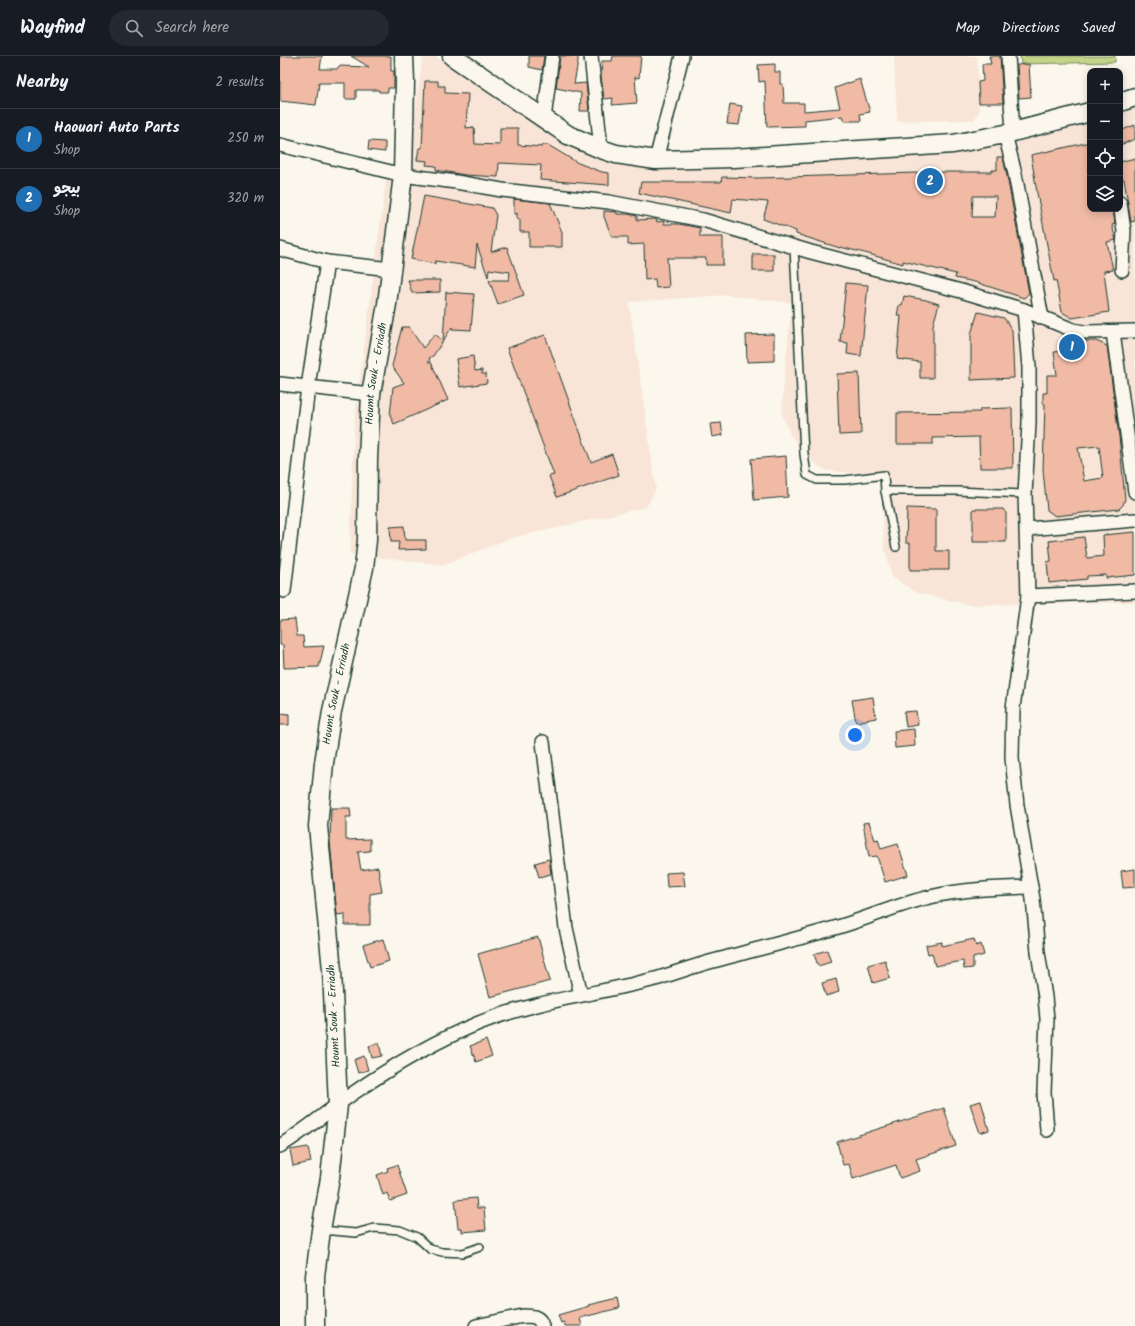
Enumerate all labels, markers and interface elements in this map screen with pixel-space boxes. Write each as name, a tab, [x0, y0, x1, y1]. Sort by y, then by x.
search box	[109, 10, 389, 46]
text: Wayfind	[20, 13, 85, 43]
text: Search here	[155, 16, 229, 40]
icon: search	[123, 17, 145, 39]
text: Map	[955, 17, 980, 39]
text: Directions	[1002, 17, 1060, 39]
text: Saved	[1082, 17, 1115, 39]
map controls	[1087, 68, 1123, 212]
button: +	[1087, 68, 1123, 104]
text: Nearby	[16, 69, 68, 96]
text: 2 results	[216, 72, 264, 93]
button: −	[1087, 104, 1123, 140]
text: Haouari Auto Parts	[54, 116, 180, 140]
text: 1	[27, 128, 31, 149]
text: 250 m	[227, 128, 264, 149]
text: Shop	[54, 140, 80, 161]
button: locate	[1087, 140, 1123, 176]
pin: 2	[917, 166, 943, 196]
button: layers	[1087, 176, 1123, 212]
text: بيجو	[54, 177, 80, 201]
text: 2	[25, 188, 33, 209]
text: 320 m	[227, 188, 264, 209]
text: Shop	[54, 201, 80, 222]
street label: Houmt Souk - Erriadh	[361, 321, 393, 425]
pin: 1	[1059, 332, 1085, 362]
street label: Houmt Souk - Erriadh	[318, 641, 356, 746]
your location	[845, 725, 865, 745]
street label: Houmt Souk - Erriadh	[322, 964, 346, 1068]

